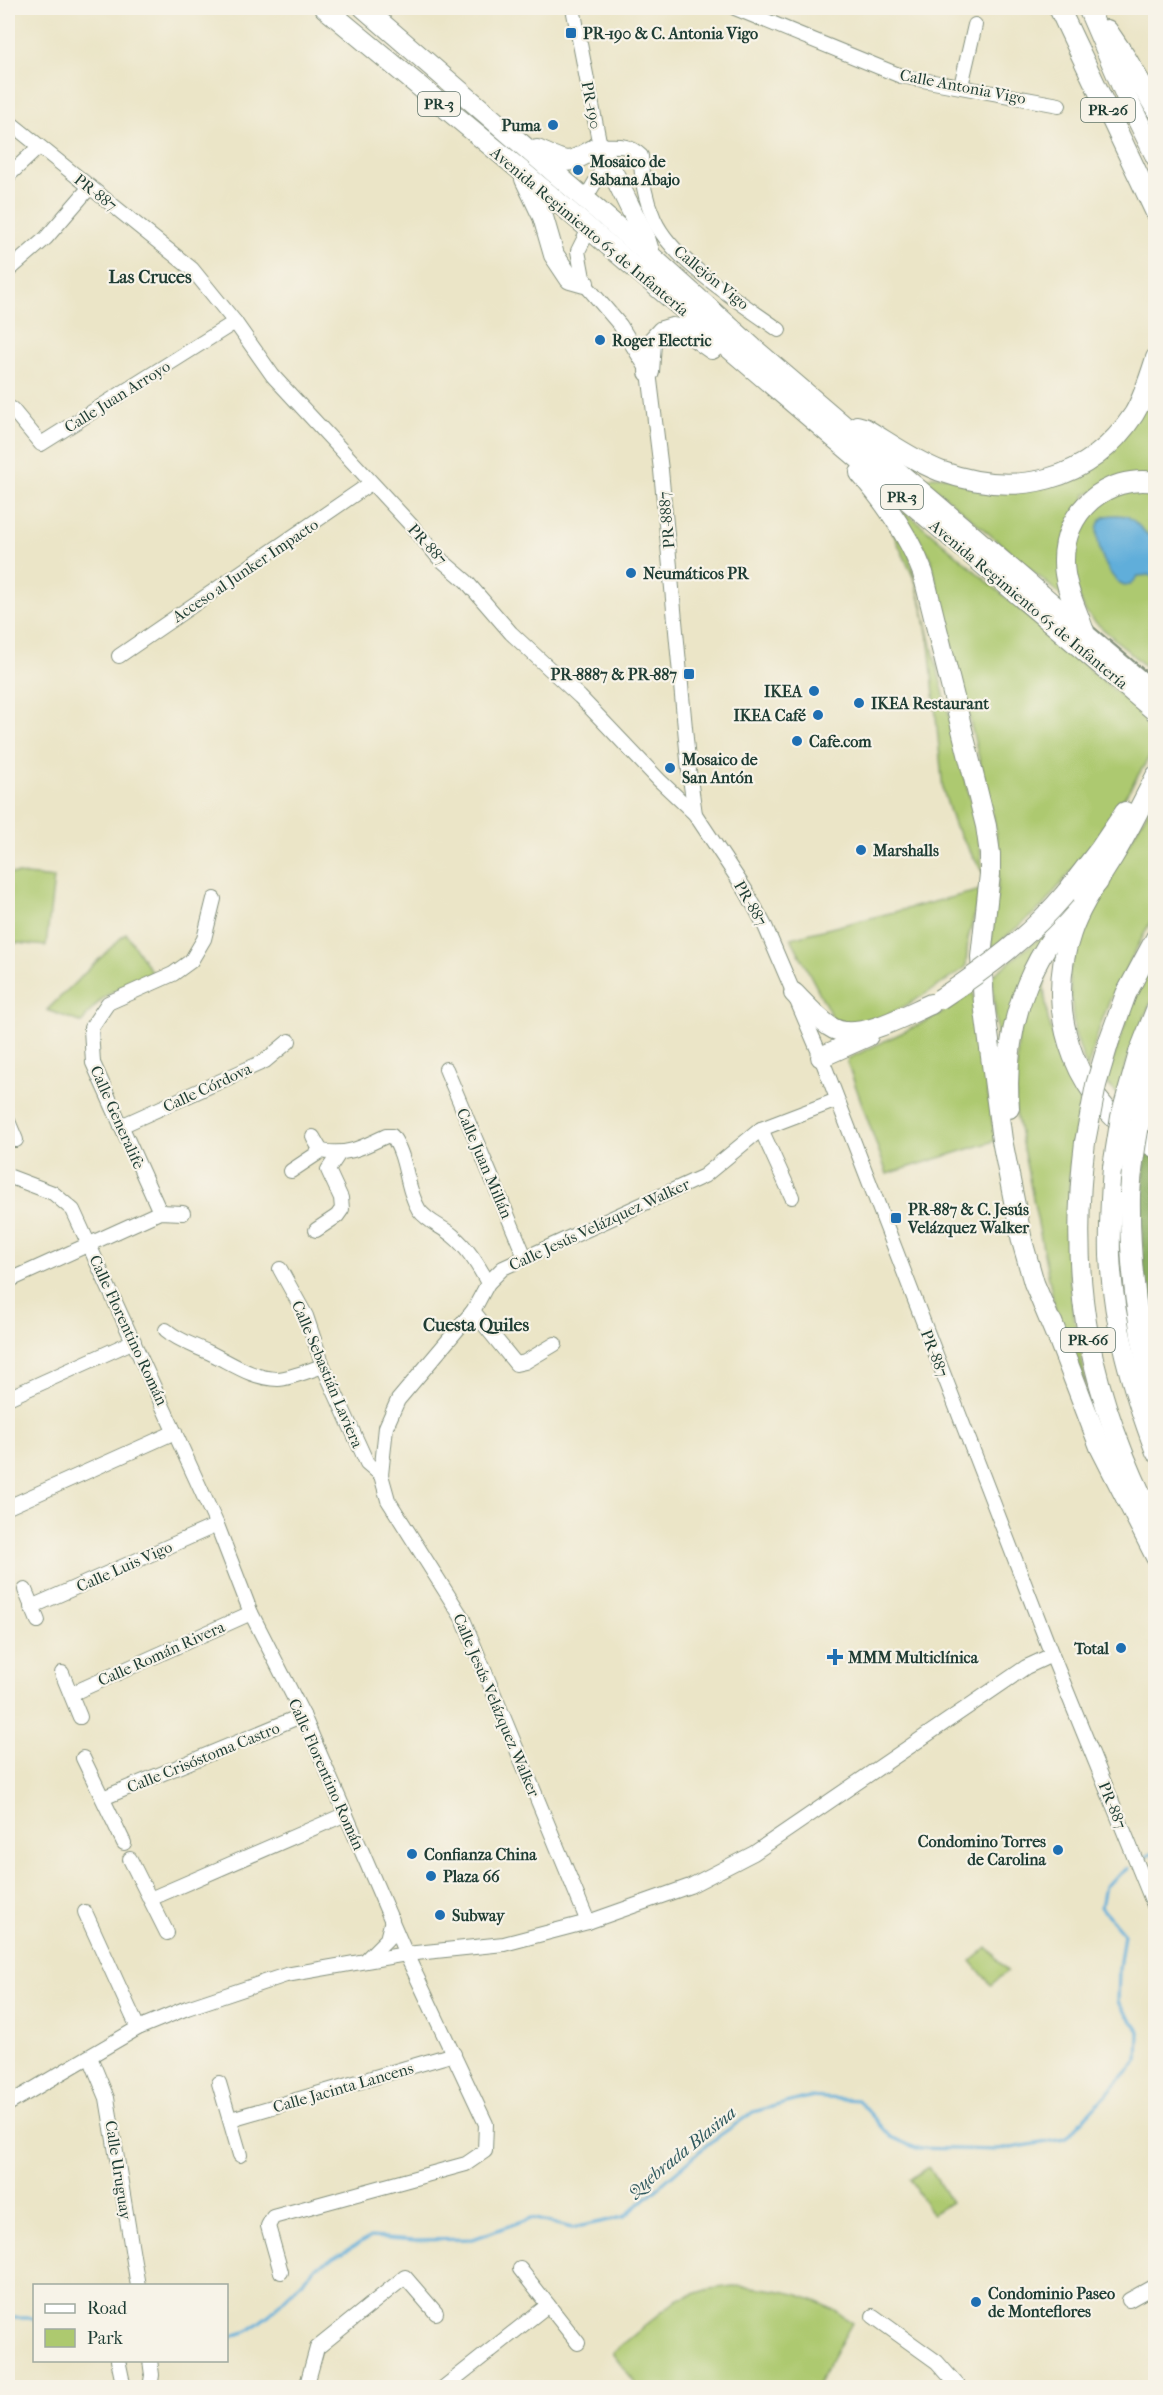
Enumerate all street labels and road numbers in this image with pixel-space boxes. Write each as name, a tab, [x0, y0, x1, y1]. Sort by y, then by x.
street label: Calle Antonia Vigo	[898, 65, 1028, 108]
street label: PR-190	[578, 80, 605, 131]
road number: PR-3	[418, 92, 460, 116]
road number: PR-26	[1081, 98, 1135, 122]
street label: Avenida Regimiento 65 de Infantería	[486, 142, 693, 320]
street label: PR-887	[70, 170, 121, 215]
street label: Callejón Vigo	[670, 241, 753, 313]
street label: Calle Juan Arroyo	[61, 356, 174, 437]
road number: PR-3	[881, 485, 923, 509]
street label: PR-8887	[655, 490, 678, 549]
street label: Acceso al Junker Impacto	[168, 514, 322, 627]
street label: Avenida Regimiento 65 de Infantería	[925, 515, 1132, 693]
street label: PR-887	[404, 520, 451, 569]
street label: PR-887	[730, 877, 771, 930]
street label: Calle Córdova	[160, 1058, 255, 1116]
street label: Calle Generalife	[86, 1063, 149, 1172]
street label: Calle Juan Millán	[453, 1105, 517, 1222]
street label: Calle Jesús Velázquez Walker	[506, 1174, 693, 1275]
street label: Calle Florentino Román	[85, 1252, 172, 1409]
street label: Calle Sebastián Laviera	[288, 1298, 367, 1451]
street label: PR-887	[917, 1327, 952, 1380]
road number: PR-66	[1061, 1328, 1115, 1352]
street label: Calle Luis Vigo	[73, 1537, 175, 1596]
street label: Calle Jesús Velázquez Walker	[449, 1611, 544, 1800]
street label: Calle Román Rivera	[95, 1617, 228, 1690]
street label: Calle Florentino Román	[285, 1696, 369, 1853]
street label: Calle Crisóstoma Castro	[124, 1718, 282, 1797]
street label: PR-887	[1095, 1779, 1131, 1832]
street label: Calle Jacinta Lancens	[271, 2058, 416, 2117]
street label: Calle Uruguay	[101, 2119, 136, 2221]

